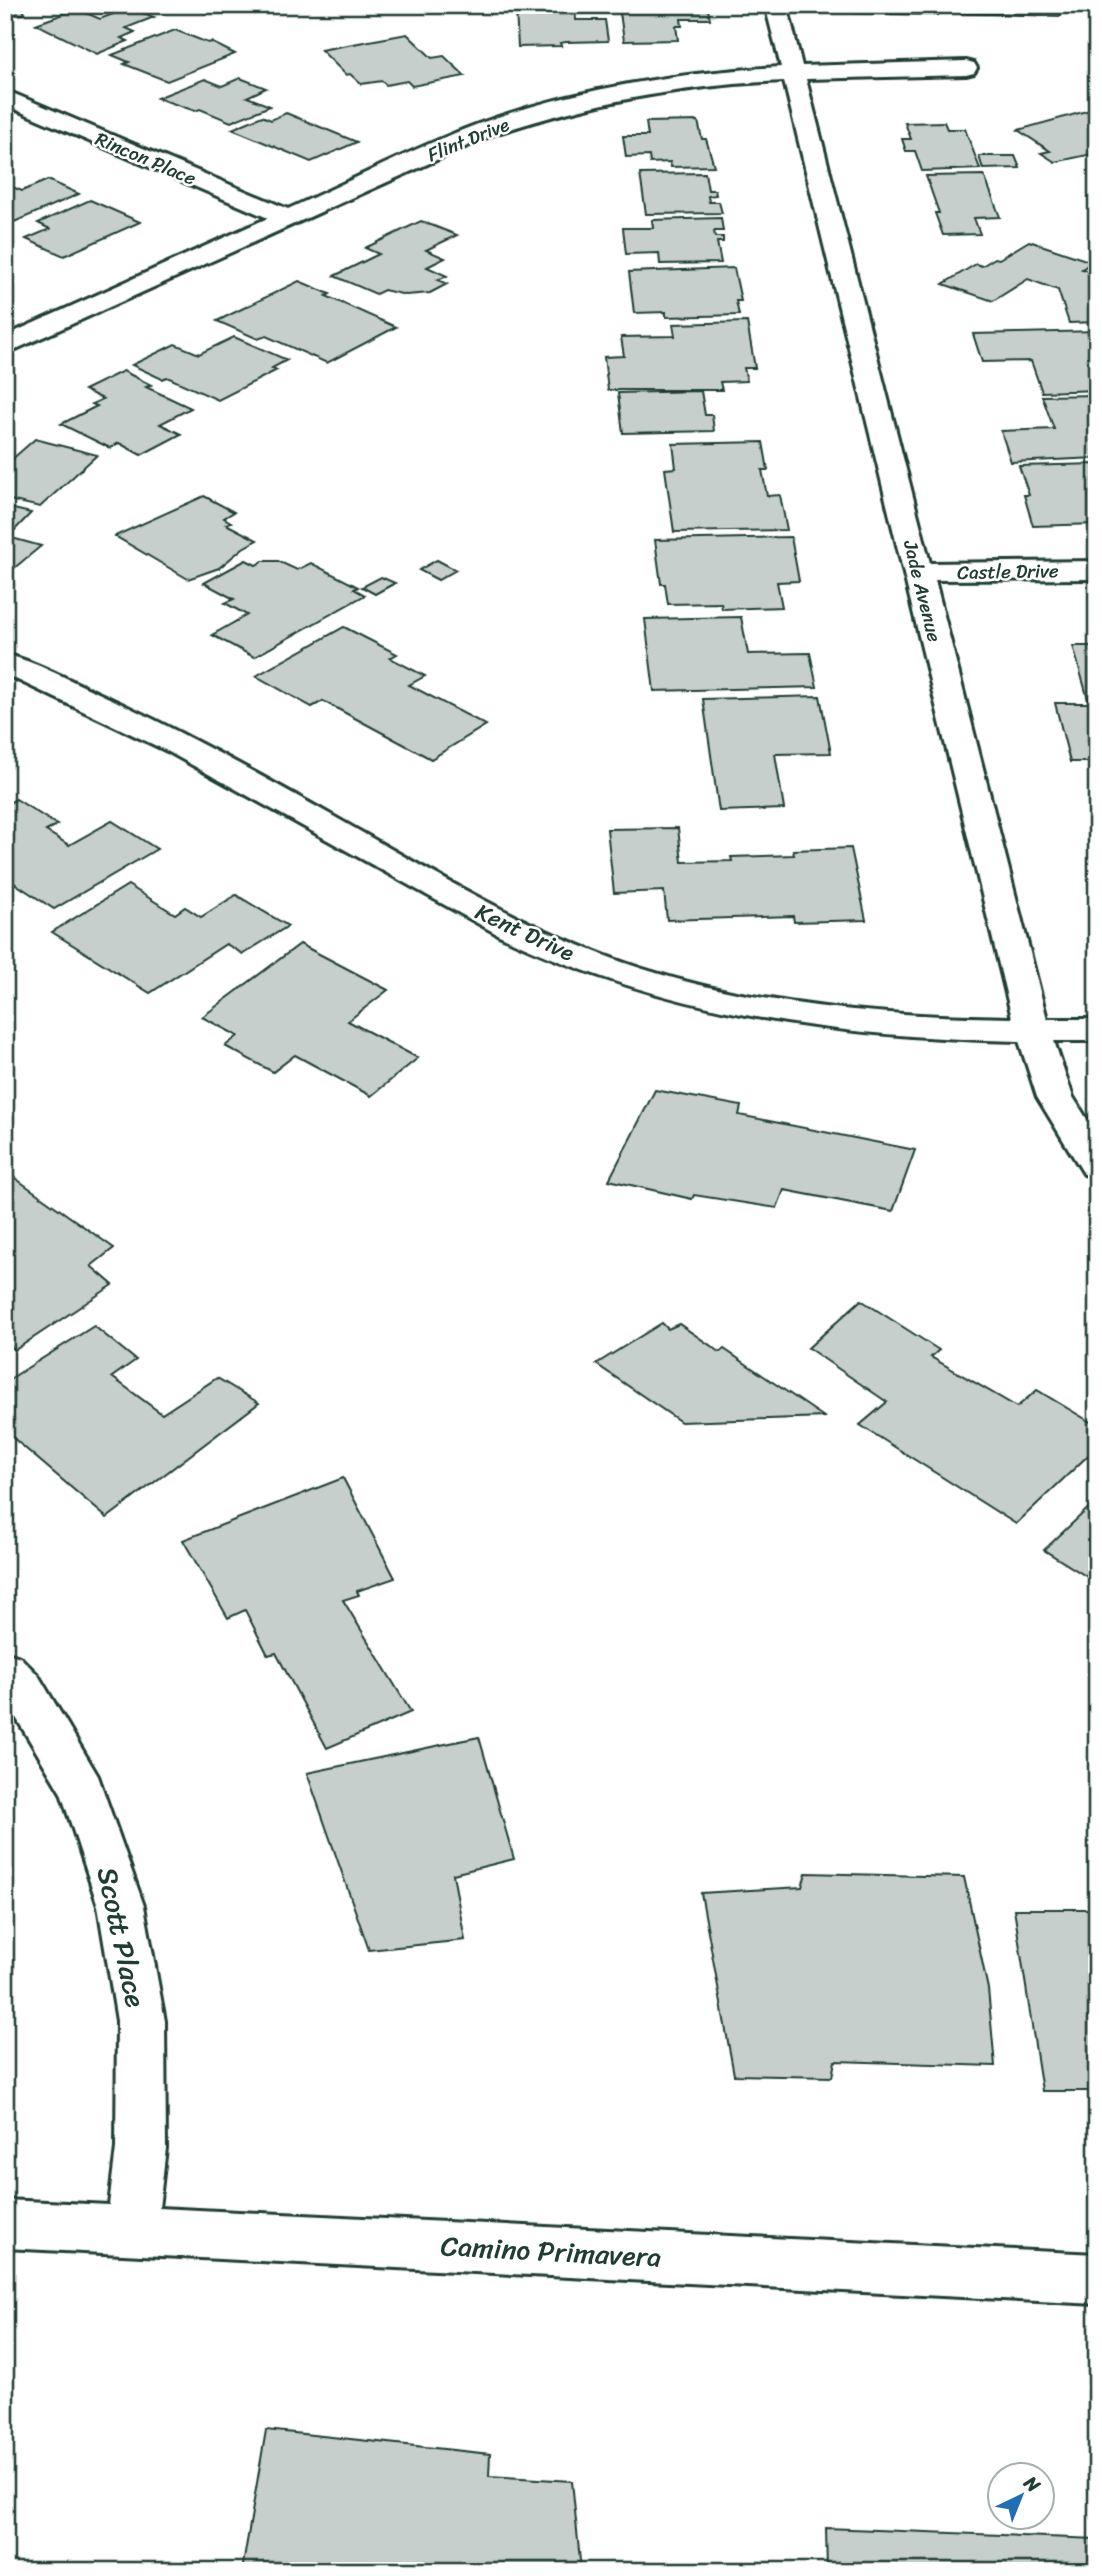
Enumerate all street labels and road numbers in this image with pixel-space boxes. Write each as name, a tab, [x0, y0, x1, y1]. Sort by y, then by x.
street label: Flint Drive	[422, 108, 514, 171]
street label: Rincon Place	[90, 122, 202, 195]
street label: Jade Avenue	[894, 536, 951, 646]
street label: Castle Drive	[957, 554, 1059, 589]
street label: Kent Drive	[468, 892, 581, 973]
street label: Scott Place	[83, 1862, 160, 2012]
street label: Camino Primavera	[439, 2221, 663, 2282]

